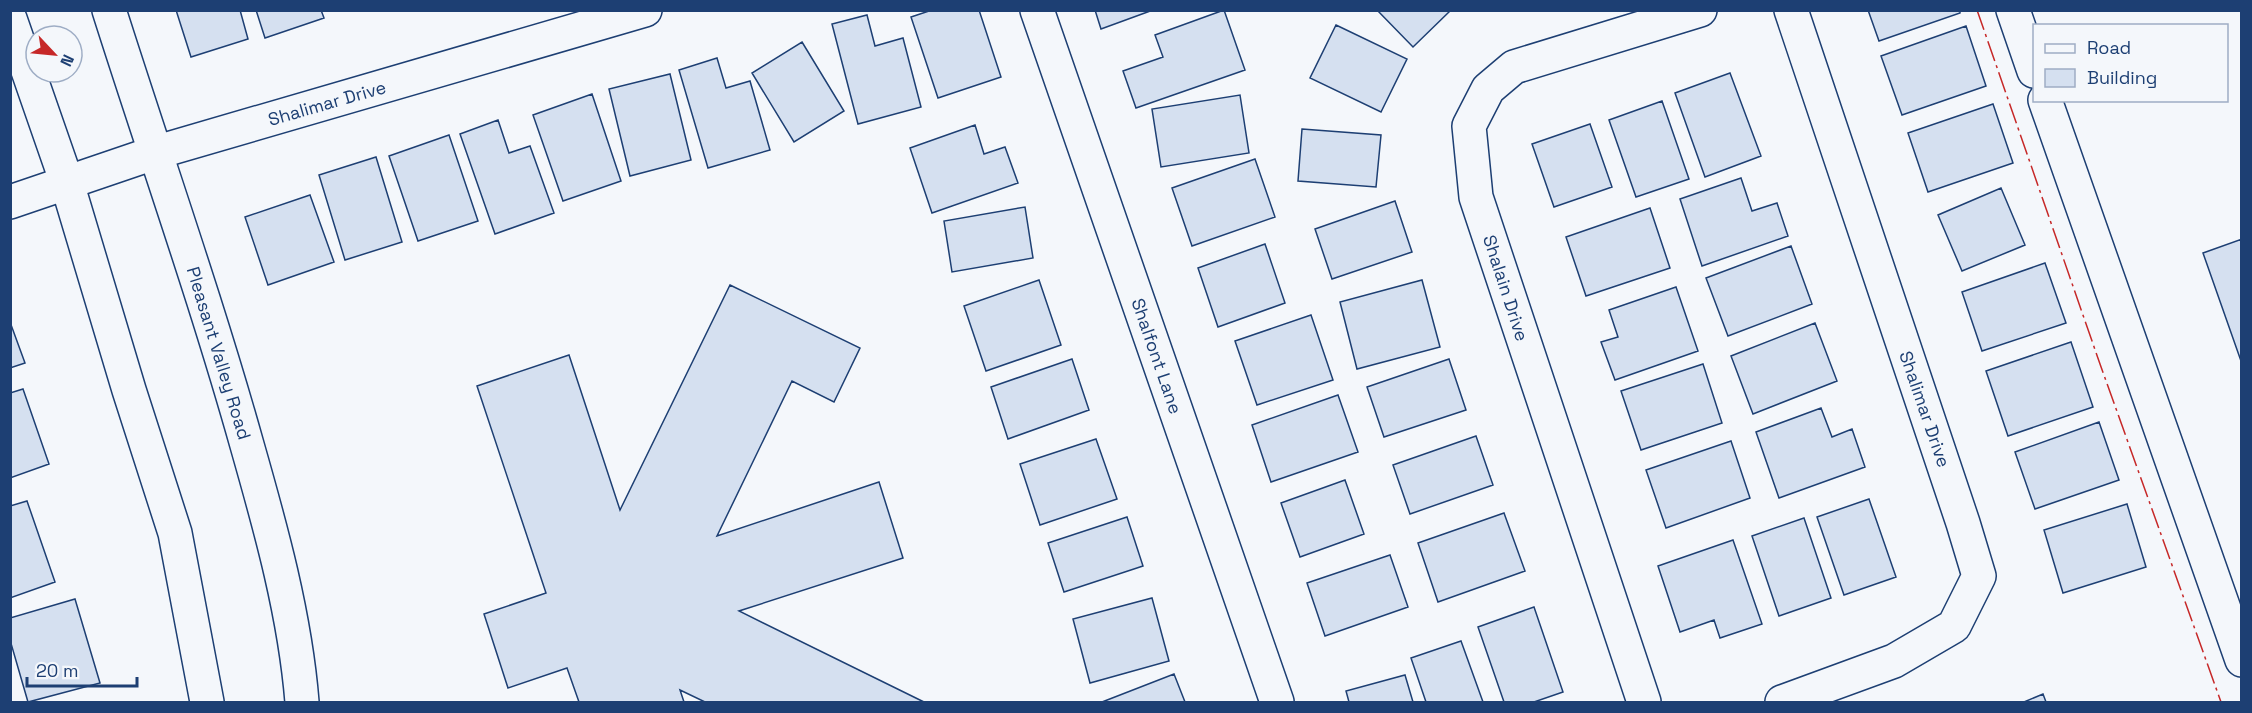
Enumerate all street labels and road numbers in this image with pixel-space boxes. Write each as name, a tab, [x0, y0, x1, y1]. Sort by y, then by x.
street label: Shalimar Drive	[265, 75, 389, 131]
street label: Shalain Drive	[1478, 232, 1534, 344]
street label: Pleasant Valley Road	[182, 264, 256, 442]
street label: Shalfont Lane	[1126, 295, 1188, 417]
street label: Shalimar Drive	[1894, 348, 1956, 470]

